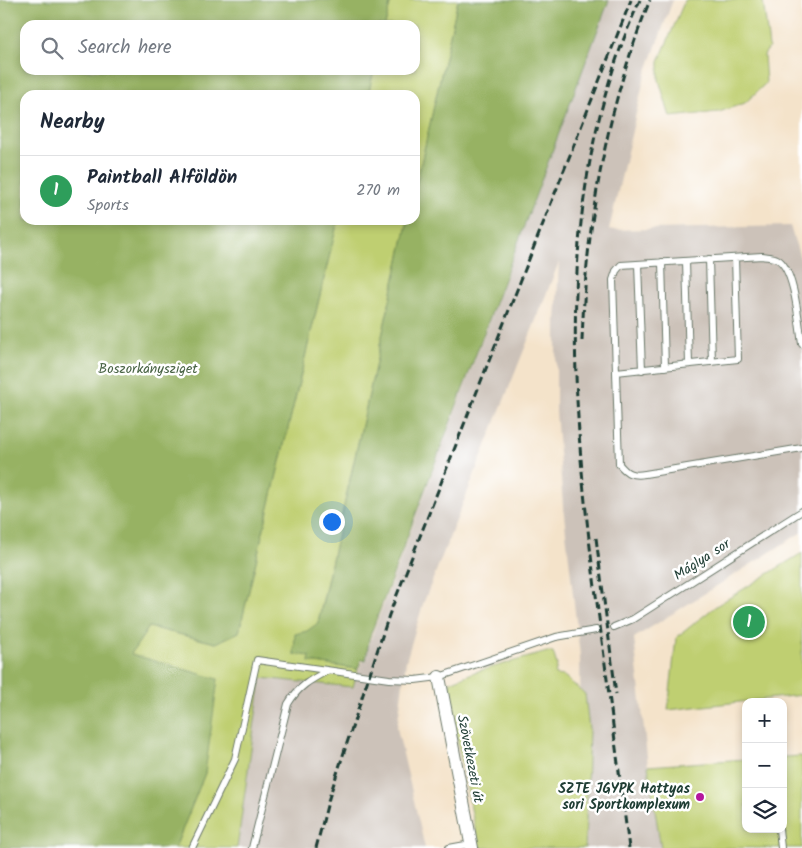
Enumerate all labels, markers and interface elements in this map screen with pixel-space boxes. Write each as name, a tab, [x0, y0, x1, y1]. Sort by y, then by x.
search box	[20, 20, 420, 75]
text: Search here	[78, 33, 172, 63]
icon: search	[38, 34, 66, 62]
text: Nearby	[40, 106, 105, 139]
text: Paintball Alföldön	[87, 163, 237, 193]
text: 1	[54, 178, 58, 203]
text: 270 m	[356, 178, 400, 203]
text: Sports	[87, 193, 129, 218]
park label: Boszorkánysziget	[98, 358, 198, 380]
your location	[319, 509, 345, 535]
street label: Máglya sor	[669, 533, 736, 586]
pin: 1	[733, 603, 765, 641]
map controls	[742, 698, 787, 833]
button: +	[742, 698, 787, 743]
street label: Szövetkezeti út	[451, 713, 489, 806]
button: −	[742, 743, 787, 788]
place label: SZTE JGYPK Hattyas sori Sportkomplexum	[558, 778, 691, 816]
button: layers	[742, 788, 787, 833]
marker: SZTE JGYPK Hattyas sori Sportkomplexum	[694, 791, 706, 803]

